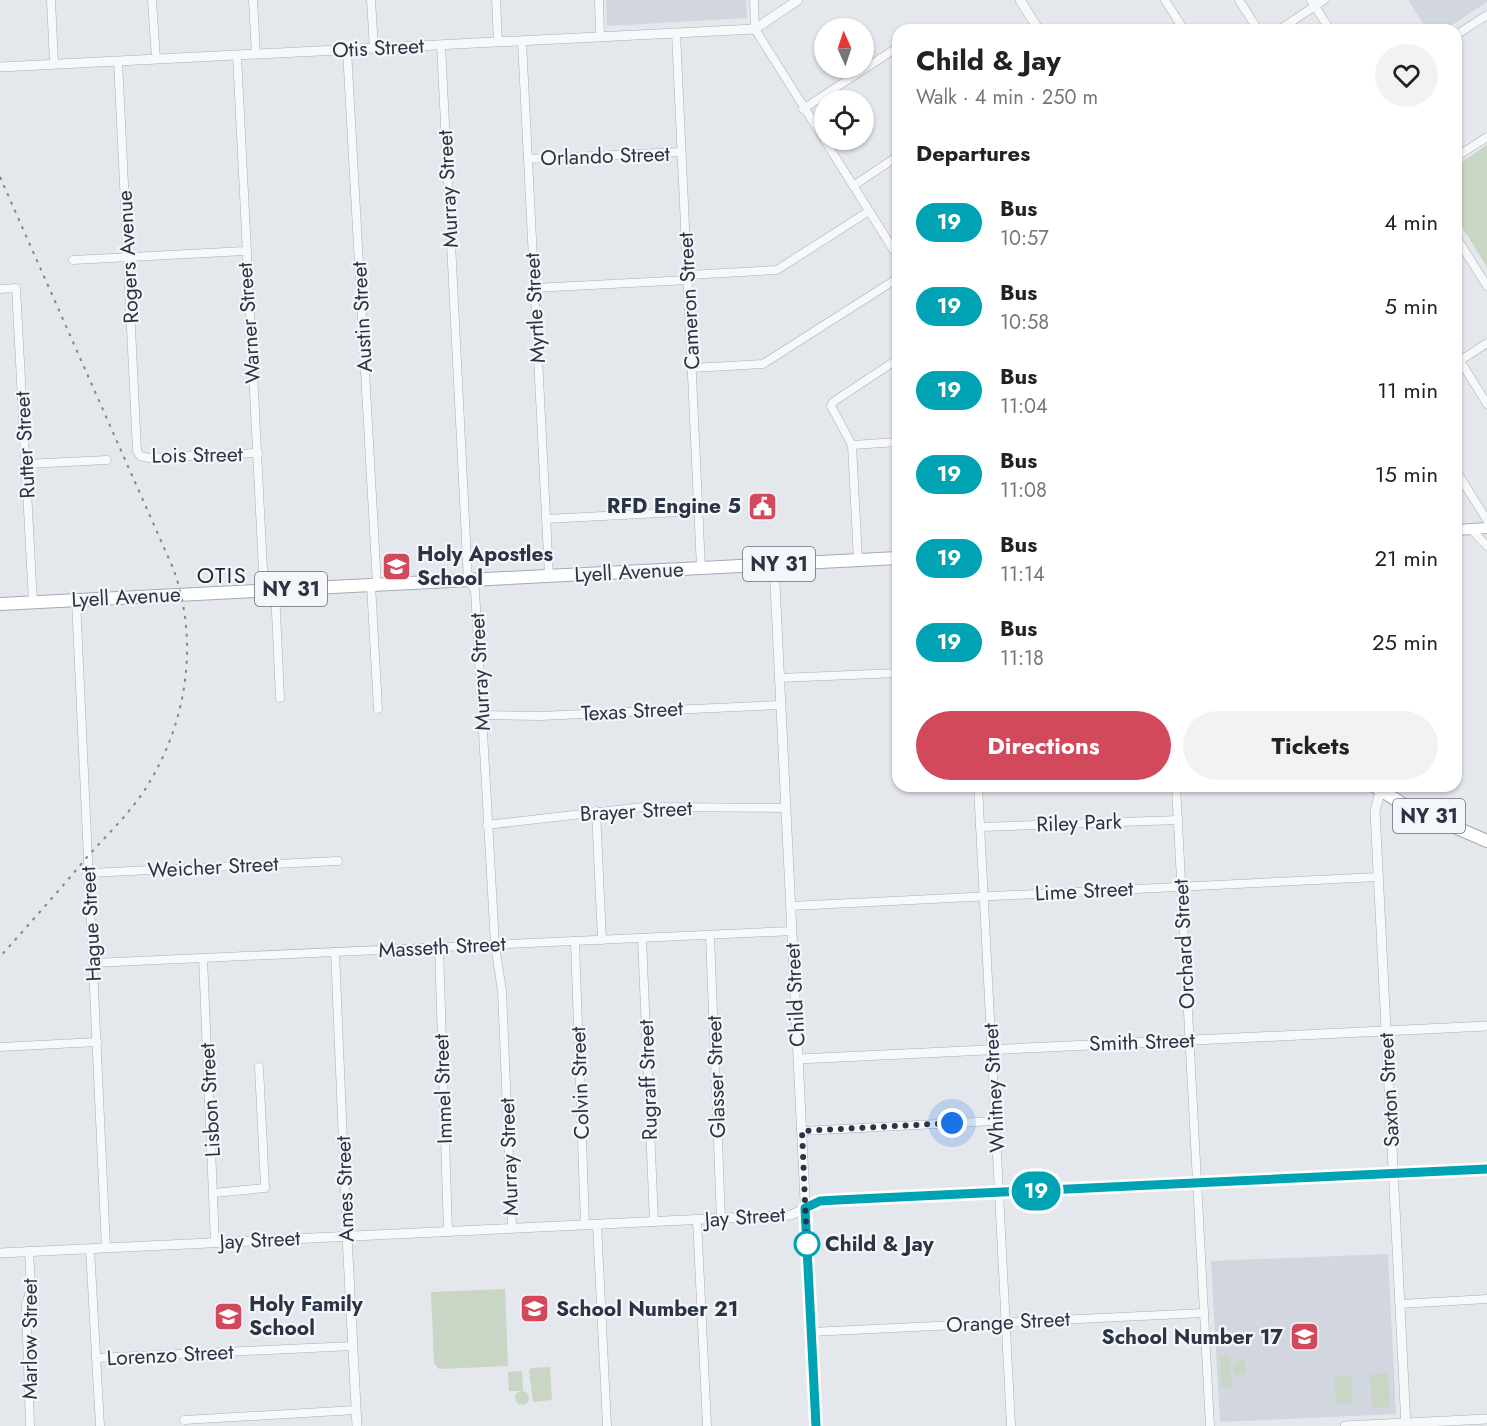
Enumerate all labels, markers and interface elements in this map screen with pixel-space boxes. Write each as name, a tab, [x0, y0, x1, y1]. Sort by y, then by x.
north arrow	[814, 18, 874, 78]
map controls	[814, 18, 874, 150]
street label: Otis Street	[331, 31, 425, 65]
text: Child & Jay	[916, 40, 1061, 81]
button: heart	[1375, 44, 1438, 107]
text: Walk · 4 min · 250 m	[916, 83, 1098, 112]
button: locate	[814, 90, 874, 150]
street label: Murray Street	[430, 129, 466, 249]
text: Departures	[916, 137, 1030, 169]
street label: Orlando Street	[540, 139, 670, 173]
street label: Rogers Avenue	[110, 189, 146, 324]
text: Bus	[1000, 192, 1037, 224]
text: 4 min	[1384, 206, 1438, 238]
text: 19	[937, 207, 961, 237]
text: 10:57	[1000, 224, 1049, 253]
street label: Cameron Street	[670, 232, 708, 370]
street label: Myrtle Street	[517, 252, 553, 364]
street label: Warner Street	[230, 261, 268, 385]
street label: Austin Street	[344, 261, 380, 373]
text: Bus	[1000, 276, 1037, 308]
text: 5 min	[1385, 290, 1438, 322]
text: 19	[937, 291, 961, 321]
text: 10:58	[1000, 308, 1049, 337]
text: Bus	[1000, 360, 1037, 392]
text: 11 min	[1377, 374, 1438, 406]
text: 19	[937, 375, 961, 405]
street label: Rutter Street	[7, 391, 43, 499]
text: 11:04	[1000, 392, 1048, 421]
street label: Lois Street	[151, 439, 243, 471]
text: Bus	[1000, 444, 1037, 476]
text: 15 min	[1375, 458, 1438, 490]
text: 19	[937, 459, 961, 489]
text: 11:08	[1000, 476, 1047, 505]
public building icon: RFD Engine 5	[746, 490, 778, 522]
place label: RFD Engine 5	[607, 491, 741, 521]
text: Bus	[1000, 528, 1037, 560]
place label: Holy Apostles School	[417, 539, 554, 593]
text: 21 min	[1375, 542, 1438, 574]
text: 19	[937, 543, 961, 573]
road number: NY 31	[743, 547, 815, 581]
school or university icon: Holy Apostles School	[380, 550, 412, 582]
street label: Lyell Avenue	[574, 554, 685, 590]
district label: OTIS	[197, 559, 247, 591]
text: 11:14	[1000, 560, 1045, 589]
road number: NY 31	[255, 572, 327, 606]
street label: Lyell Avenue	[71, 579, 182, 615]
street label: Murray Street	[462, 612, 498, 732]
text: Bus	[1000, 612, 1037, 644]
text: 25 min	[1372, 626, 1438, 658]
text: 19	[937, 627, 961, 657]
text: 11:18	[1000, 644, 1044, 673]
street label: Texas Street	[580, 693, 684, 729]
button: Directions	[916, 711, 1171, 780]
button: Tickets	[1183, 711, 1438, 780]
street label: Brayer Street	[579, 793, 693, 829]
road number: NY 31	[1393, 799, 1465, 833]
street label: Riley Park	[1036, 806, 1123, 839]
street label: Weicher Street	[147, 849, 279, 885]
street label: Hague Street	[73, 866, 109, 982]
street label: Lime Street	[1034, 873, 1134, 909]
street label: Orchard Street	[1166, 878, 1202, 1010]
street label: Masseth Street	[378, 929, 506, 965]
street label: Child Street	[777, 942, 813, 1048]
street label: Glasser Street	[699, 1015, 733, 1139]
street label: Rugraff Street	[631, 1019, 665, 1141]
street label: Whitney Street	[976, 1023, 1012, 1153]
street label: Smith Street	[1089, 1025, 1195, 1059]
street label: Colvin Street	[563, 1026, 597, 1140]
street label: Saxton Street	[1371, 1032, 1407, 1148]
street label: Immel Street	[426, 1034, 460, 1144]
street label: Lisbon Street	[192, 1042, 228, 1158]
street label: Murray Street	[492, 1097, 526, 1217]
your location	[937, 1108, 967, 1138]
street label: Ames Street	[328, 1136, 362, 1242]
line badge: 19	[1009, 1172, 1063, 1210]
text: 19	[1024, 1176, 1048, 1206]
street label: Jay Street	[701, 1199, 786, 1235]
street label: Jay Street	[216, 1223, 301, 1257]
place label: Child & Jay	[825, 1229, 935, 1259]
marker: Child & Jay	[794, 1231, 820, 1257]
street label: Marlow Street	[15, 1279, 45, 1399]
place label: Holy Family School	[249, 1289, 364, 1343]
school or university icon: School Number 21	[519, 1293, 551, 1325]
place label: School Number 21	[556, 1294, 739, 1324]
school or university icon: Holy Family School	[212, 1300, 244, 1332]
street label: Orange Street	[945, 1304, 1071, 1340]
school or university icon: School Number 17	[1288, 1321, 1320, 1353]
place label: School Number 17	[1102, 1322, 1283, 1352]
street label: Lorenzo Street	[106, 1337, 234, 1373]

